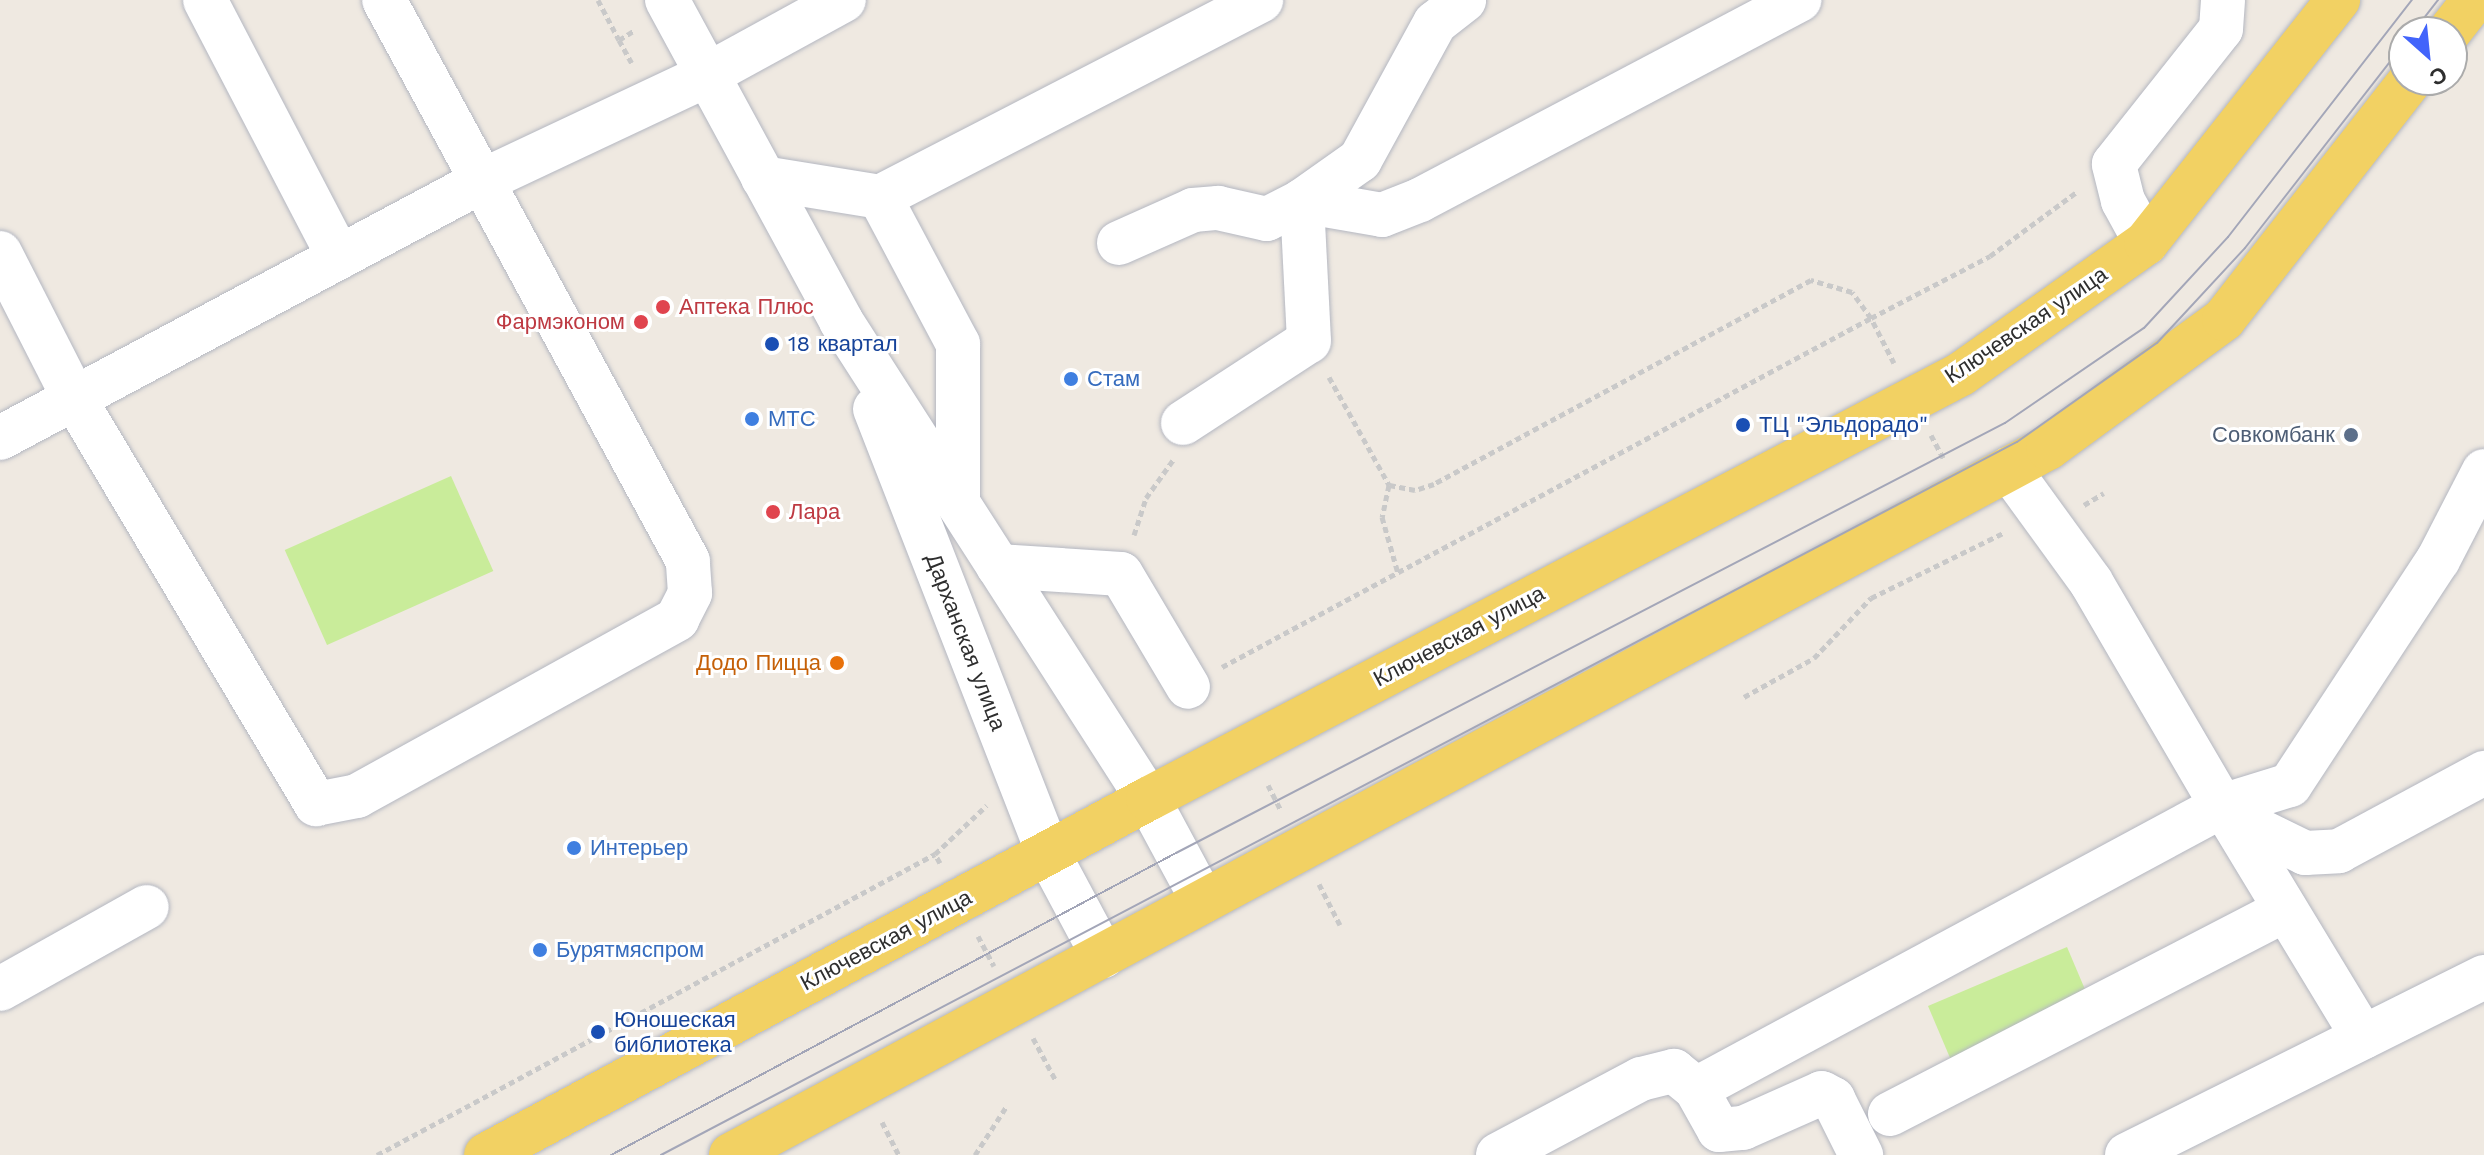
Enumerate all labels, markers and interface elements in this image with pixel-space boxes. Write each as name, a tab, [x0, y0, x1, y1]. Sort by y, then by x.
north arrow	[2388, 16, 2468, 96]
text: С	[2425, 61, 2451, 91]
street label: Ключевская улица	[1940, 261, 2112, 389]
place label: Аптека Плюс	[679, 294, 814, 320]
marker: Аптека Плюс	[654, 298, 672, 316]
place label: Фармэконом	[496, 309, 625, 335]
marker: Фармэконом	[632, 313, 650, 331]
place label: 18 квартал	[788, 331, 898, 357]
marker: 18 квартал	[763, 335, 781, 353]
place label: Стам	[1087, 366, 1140, 392]
marker: Стам	[1062, 370, 1080, 388]
place label: МТС	[768, 406, 816, 432]
marker: МТС	[743, 410, 761, 428]
place label: ТЦ "Эльдорадо"	[1759, 412, 1928, 438]
marker: ТЦ "Эльдорадо"	[1734, 416, 1752, 434]
place label: Совкомбанк	[2212, 422, 2335, 448]
marker: Совкомбанк	[2342, 426, 2360, 444]
place label: Лара	[789, 499, 840, 525]
marker: Лара	[764, 503, 782, 521]
street label: Дарханская улица	[920, 550, 1012, 734]
street label: Ключевская улица	[1369, 580, 1549, 692]
place label: Додо Пицца	[696, 650, 821, 676]
marker: Додо Пицца	[828, 654, 846, 672]
place label: Интерьер	[590, 835, 688, 861]
marker: Интерьер	[565, 839, 583, 857]
street label: Ключевская улица	[796, 884, 976, 996]
place label: Бурятмяспром	[556, 937, 704, 963]
marker: Бурятмяспром	[531, 941, 549, 959]
place label: Юношеская библиотека	[614, 1006, 736, 1058]
marker: Юношеская библиотека	[589, 1023, 607, 1041]

